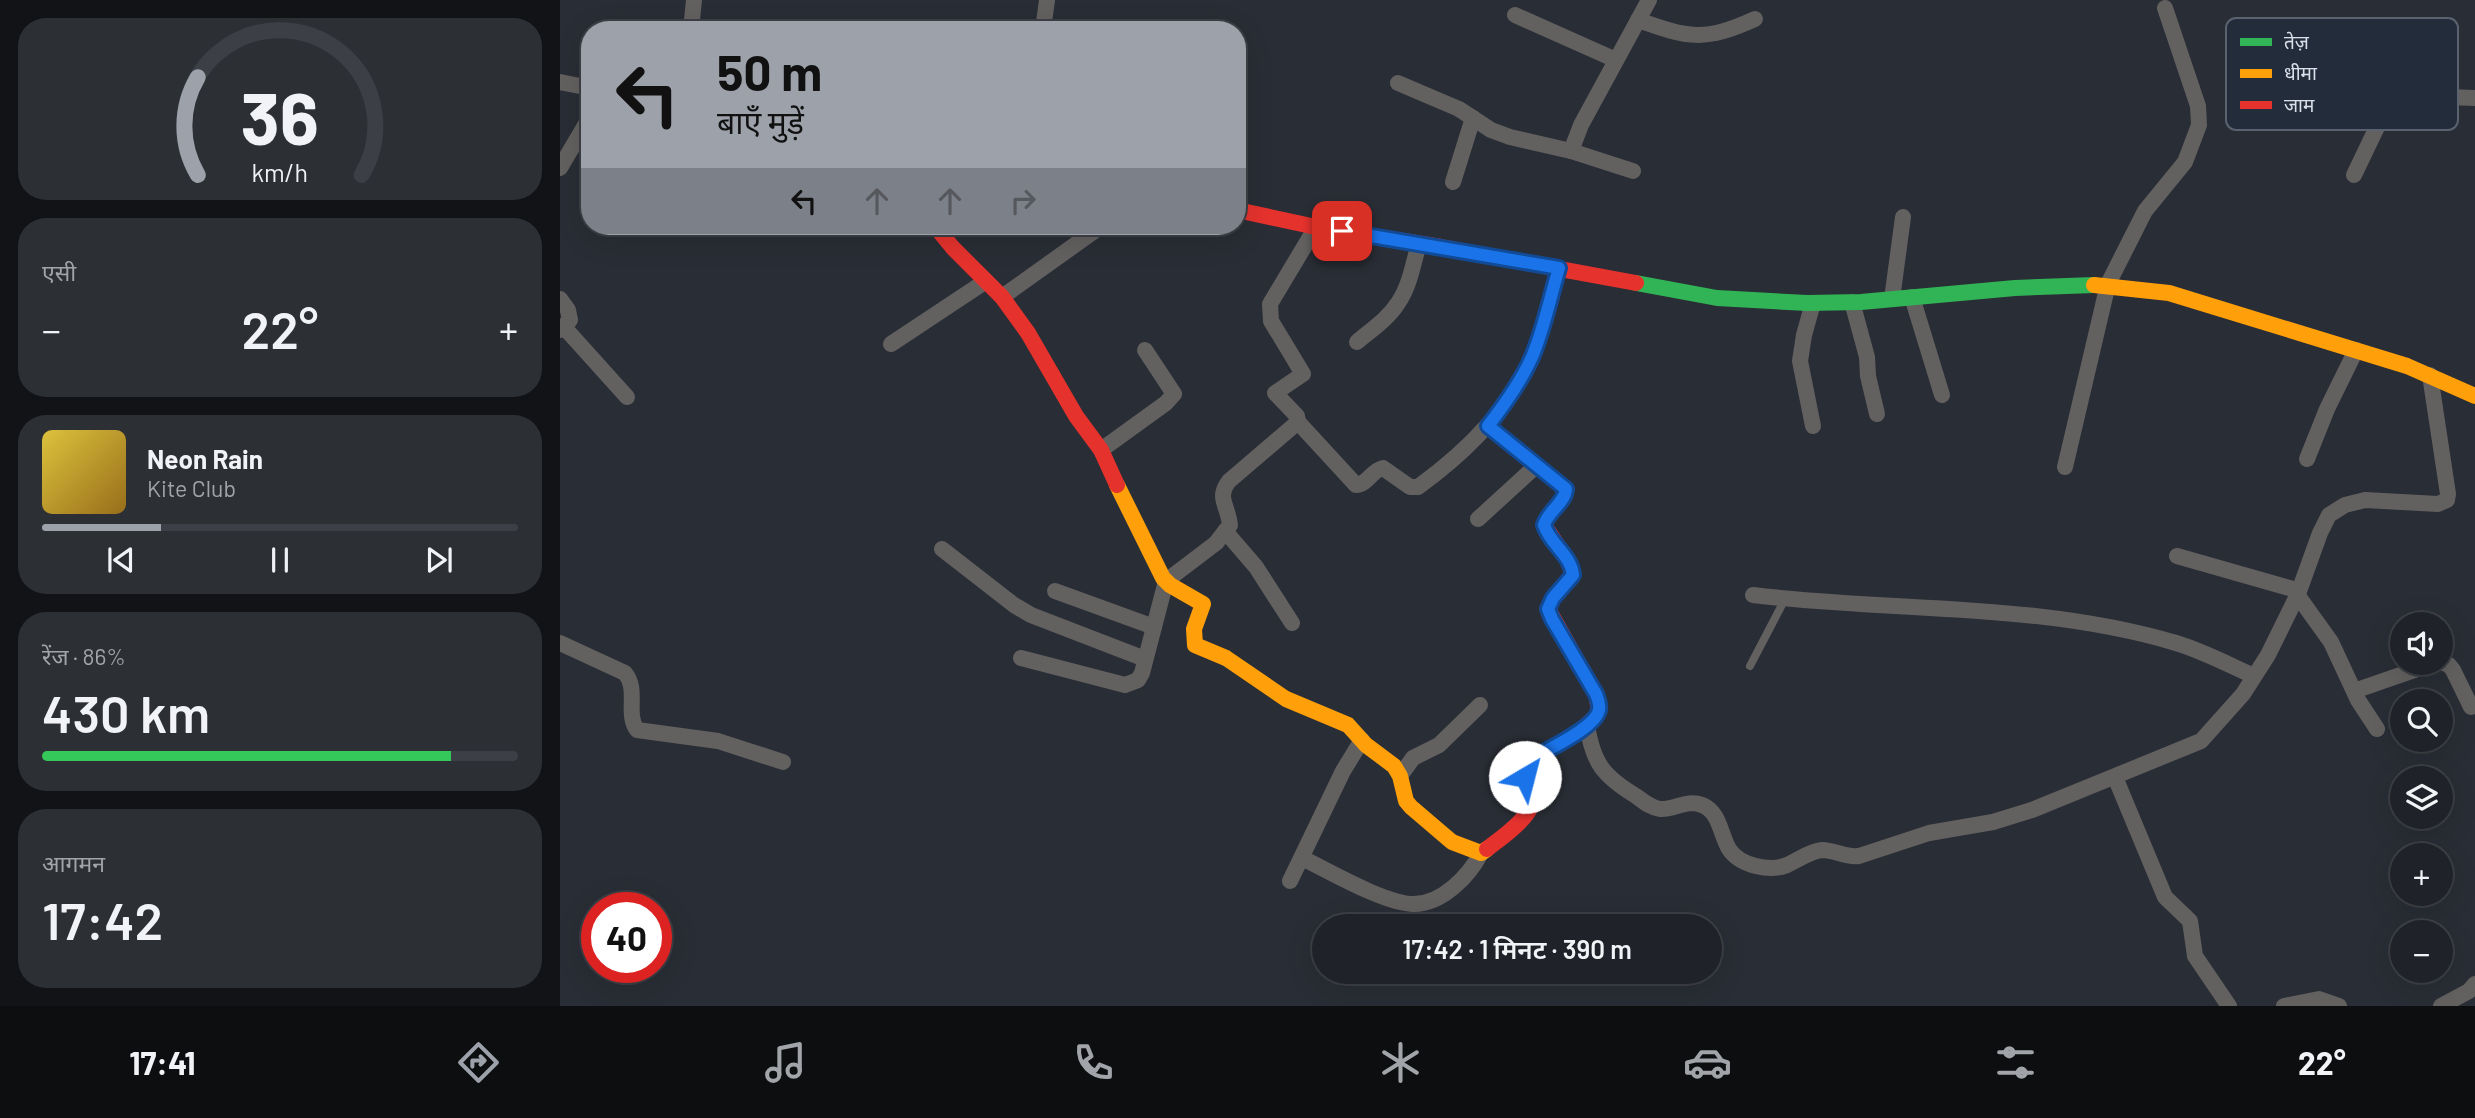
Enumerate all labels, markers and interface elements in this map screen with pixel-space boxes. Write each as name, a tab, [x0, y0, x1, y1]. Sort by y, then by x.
legend	[2226, 18, 2458, 130]
text: तेज़	[2284, 30, 2310, 53]
text: 50 m	[717, 42, 822, 101]
icon: left	[602, 49, 693, 140]
text: धीमा	[2284, 61, 2318, 84]
text: 36	[241, 72, 319, 160]
text: जाम	[2284, 93, 2315, 116]
text: बाएँ मुड़ें	[717, 102, 804, 140]
text: km/h	[252, 157, 308, 187]
icon: left	[785, 182, 823, 220]
icon: ahead	[858, 182, 896, 220]
icon: ahead	[931, 182, 969, 220]
icon: right	[1004, 182, 1042, 220]
pin	[1312, 201, 1372, 261]
icon: arrive	[1323, 212, 1361, 250]
text: एसी	[42, 258, 76, 286]
text: 22°	[242, 297, 318, 359]
text: −	[42, 306, 61, 352]
text: +	[499, 306, 518, 352]
text: Neon Rain	[147, 443, 263, 474]
text: Kite Club	[147, 474, 236, 502]
icon: previous	[102, 541, 140, 579]
icon: pause	[261, 541, 299, 579]
icon: next	[420, 541, 458, 579]
map controls	[2390, 612, 2453, 983]
button: sound	[2390, 612, 2453, 675]
text: रेंज · 86%	[42, 642, 126, 670]
text: 430 km	[42, 681, 210, 743]
button: search	[2390, 689, 2453, 752]
position arrow	[1488, 740, 1562, 814]
button: layers	[2390, 766, 2453, 829]
button: +	[2390, 843, 2453, 906]
text: आगमन	[42, 849, 105, 877]
text: 17:42	[42, 888, 163, 950]
speed limit sign: 40	[581, 892, 672, 983]
button: −	[2390, 920, 2453, 983]
text: 17:42 · 1 मिनट · 390 m	[1402, 933, 1632, 964]
icon: directions	[454, 1038, 503, 1087]
icon: music	[761, 1038, 810, 1087]
icon: phone	[1069, 1038, 1118, 1087]
icon: climate	[1376, 1038, 1425, 1087]
icon: car	[1683, 1038, 1732, 1087]
icon: filters	[1991, 1038, 2040, 1087]
text: 17:41	[129, 1043, 196, 1081]
text: 22°	[2298, 1043, 2346, 1081]

